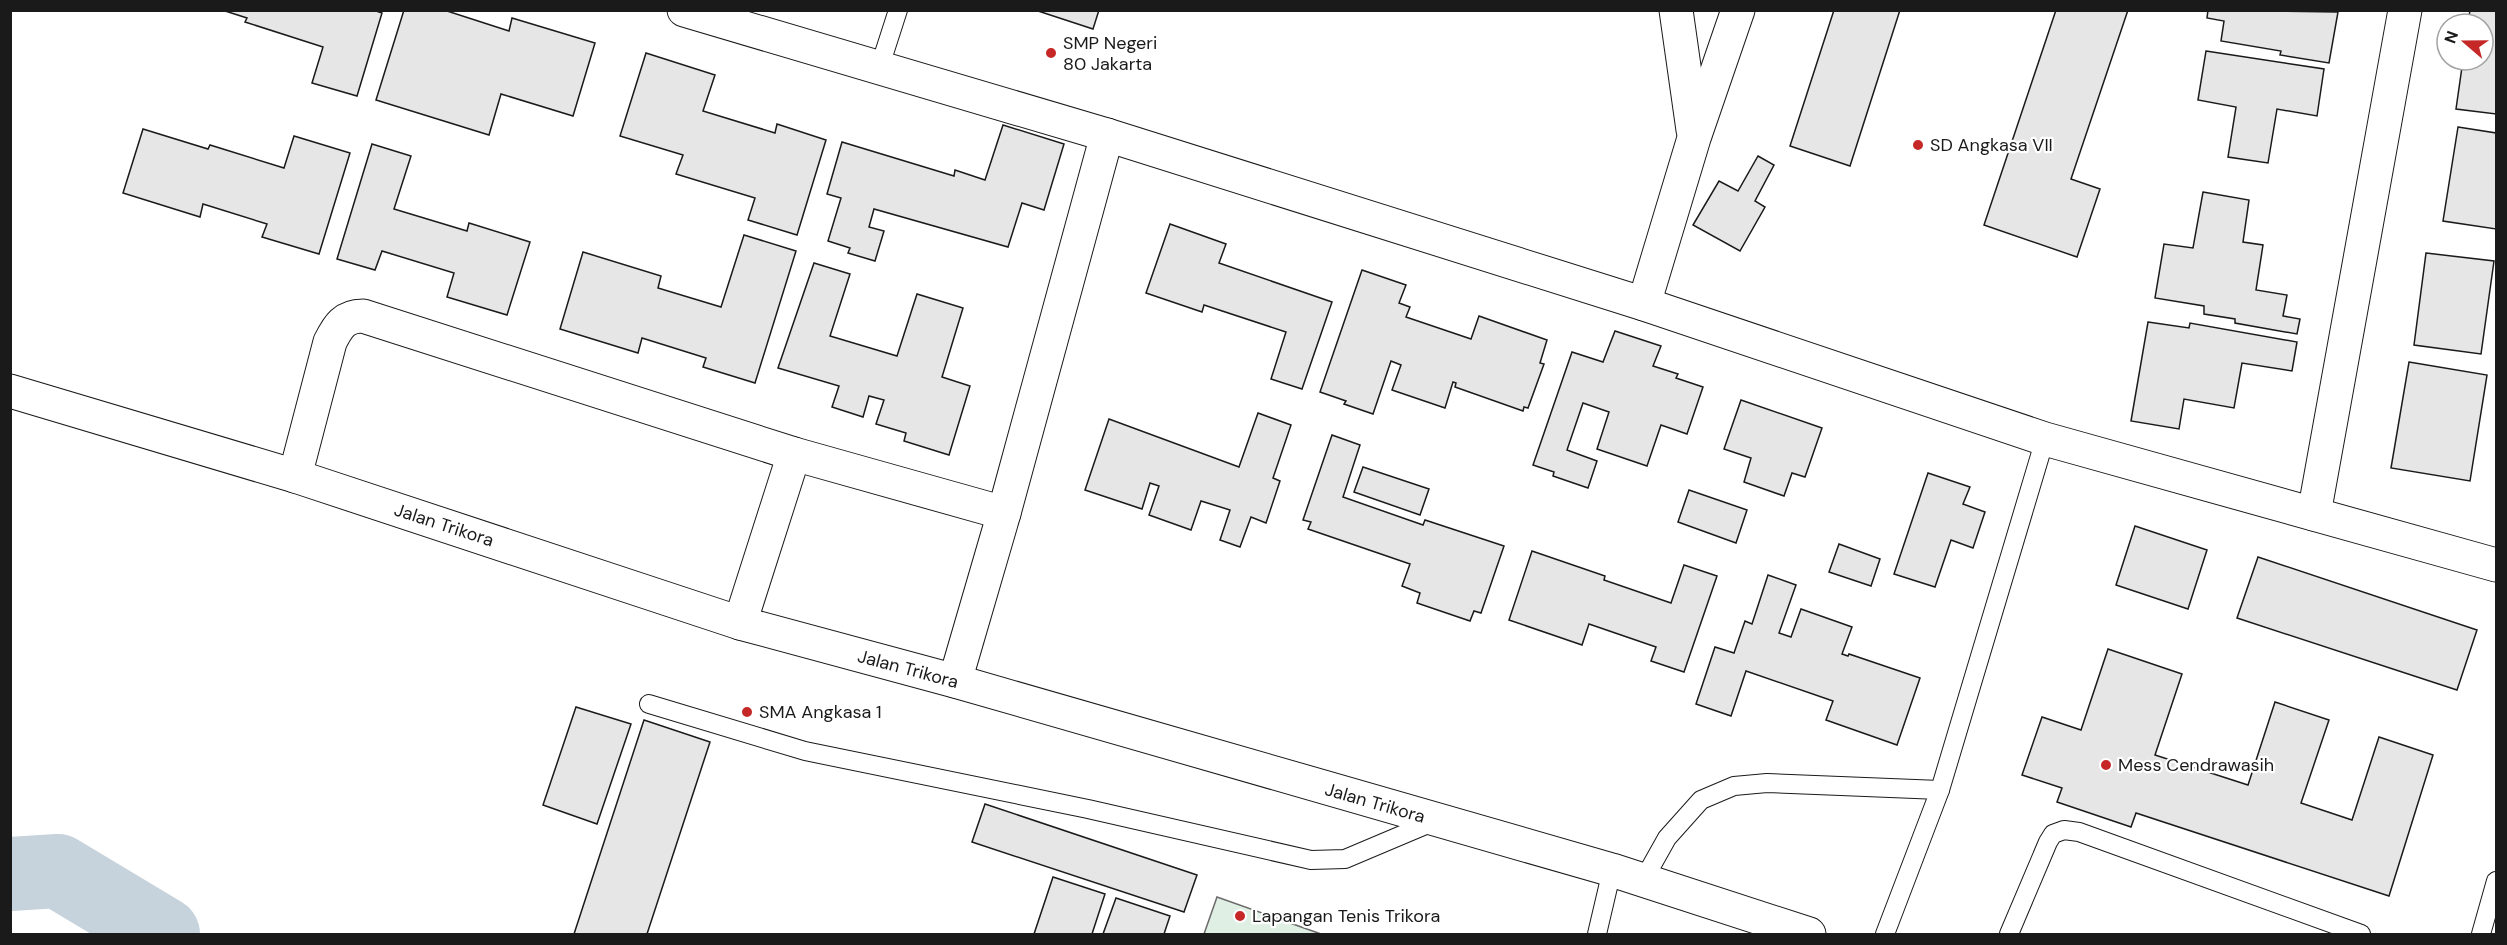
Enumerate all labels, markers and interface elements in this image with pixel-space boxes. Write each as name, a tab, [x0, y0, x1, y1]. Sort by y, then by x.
north arrow	[2435, 12, 2495, 72]
text: N	[2440, 28, 2463, 46]
place label: SMP Negeri 80 Jakarta	[1063, 31, 1157, 76]
marker: SMP Negeri 80 Jakarta	[1044, 46, 1058, 60]
place label: SD Angkasa VII	[1930, 133, 2053, 157]
marker: SD Angkasa VII	[1911, 138, 1925, 152]
street label: Jalan Trikora	[391, 498, 497, 552]
street label: Jalan Trikora	[855, 644, 961, 694]
place label: SMA Angkasa 1	[759, 700, 882, 724]
marker: SMA Angkasa 1	[740, 705, 754, 719]
place label: Mess Cendrawasih	[2118, 753, 2274, 777]
marker: Mess Cendrawasih	[2099, 758, 2113, 772]
street label: Jalan Trikora	[1322, 777, 1428, 829]
place label: Lapangan Tenis Trikora	[1252, 904, 1440, 928]
marker: Lapangan Tenis Trikora	[1233, 909, 1247, 923]

